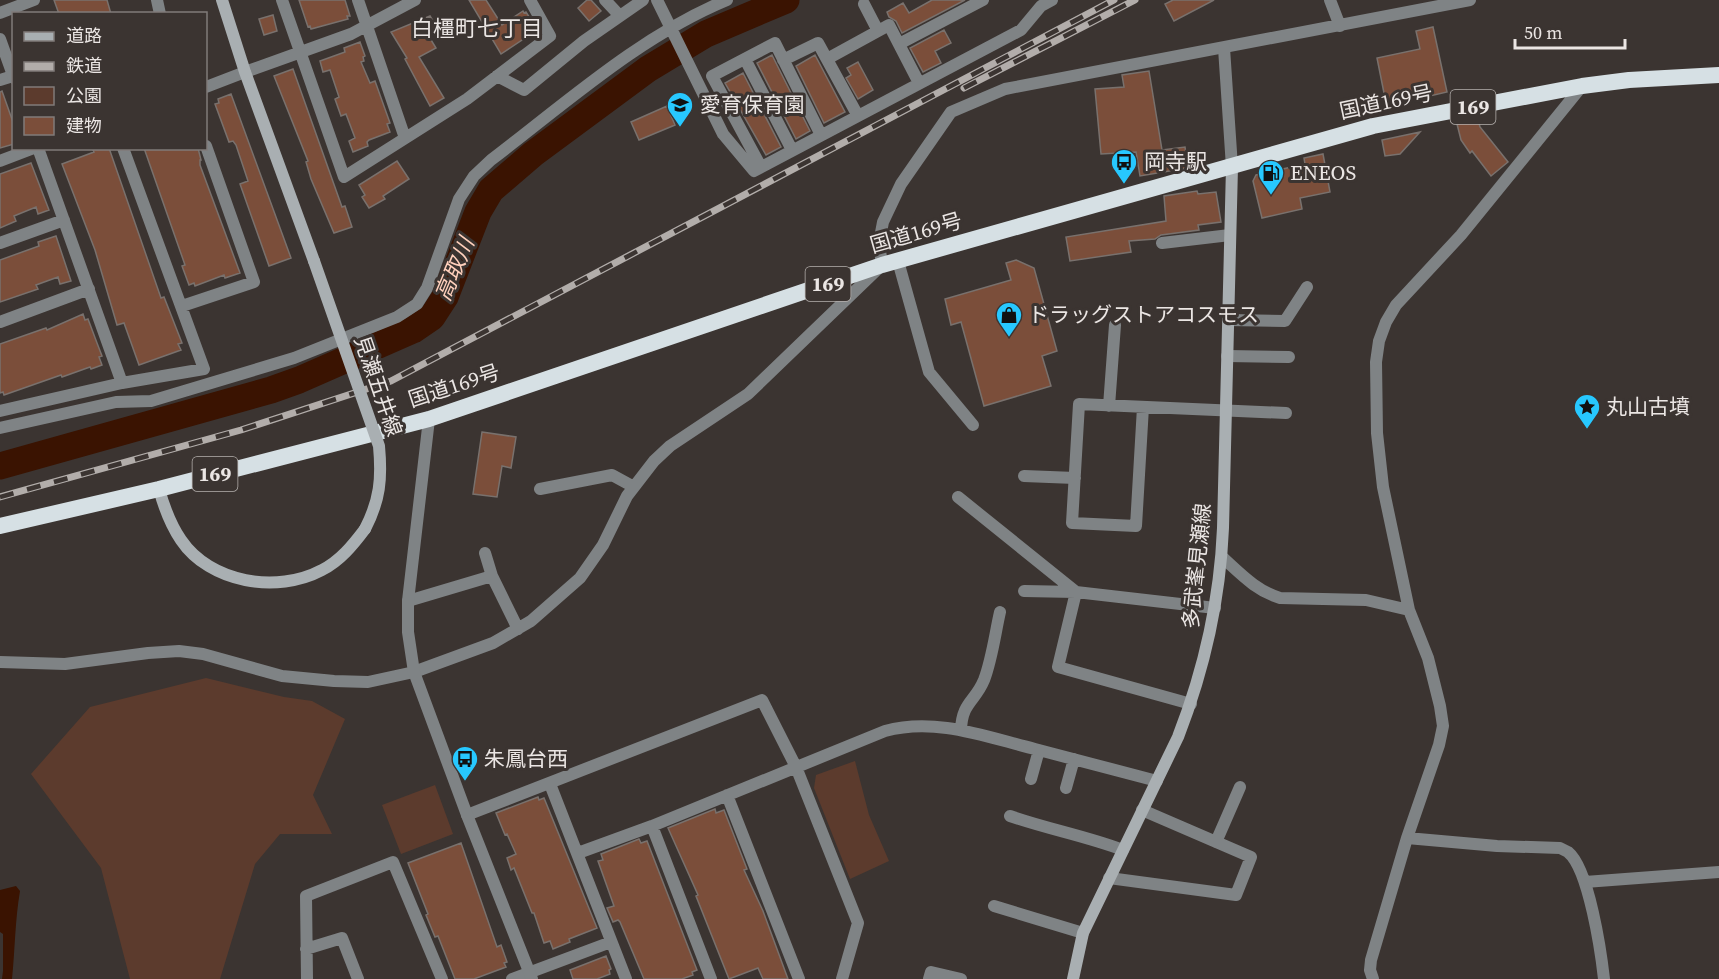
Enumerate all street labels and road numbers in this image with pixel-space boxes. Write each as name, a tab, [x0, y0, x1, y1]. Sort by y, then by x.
street label: 国道169号	[1337, 78, 1435, 126]
road number: 169	[1450, 90, 1496, 124]
street label: 国道169号	[866, 206, 965, 259]
road number: 169	[806, 267, 850, 301]
street label: 見瀬五井線	[348, 331, 409, 440]
street label: 国道169号	[404, 357, 503, 414]
road number: 169	[192, 457, 238, 491]
street label: 多武峯見瀬線	[1175, 502, 1218, 630]

